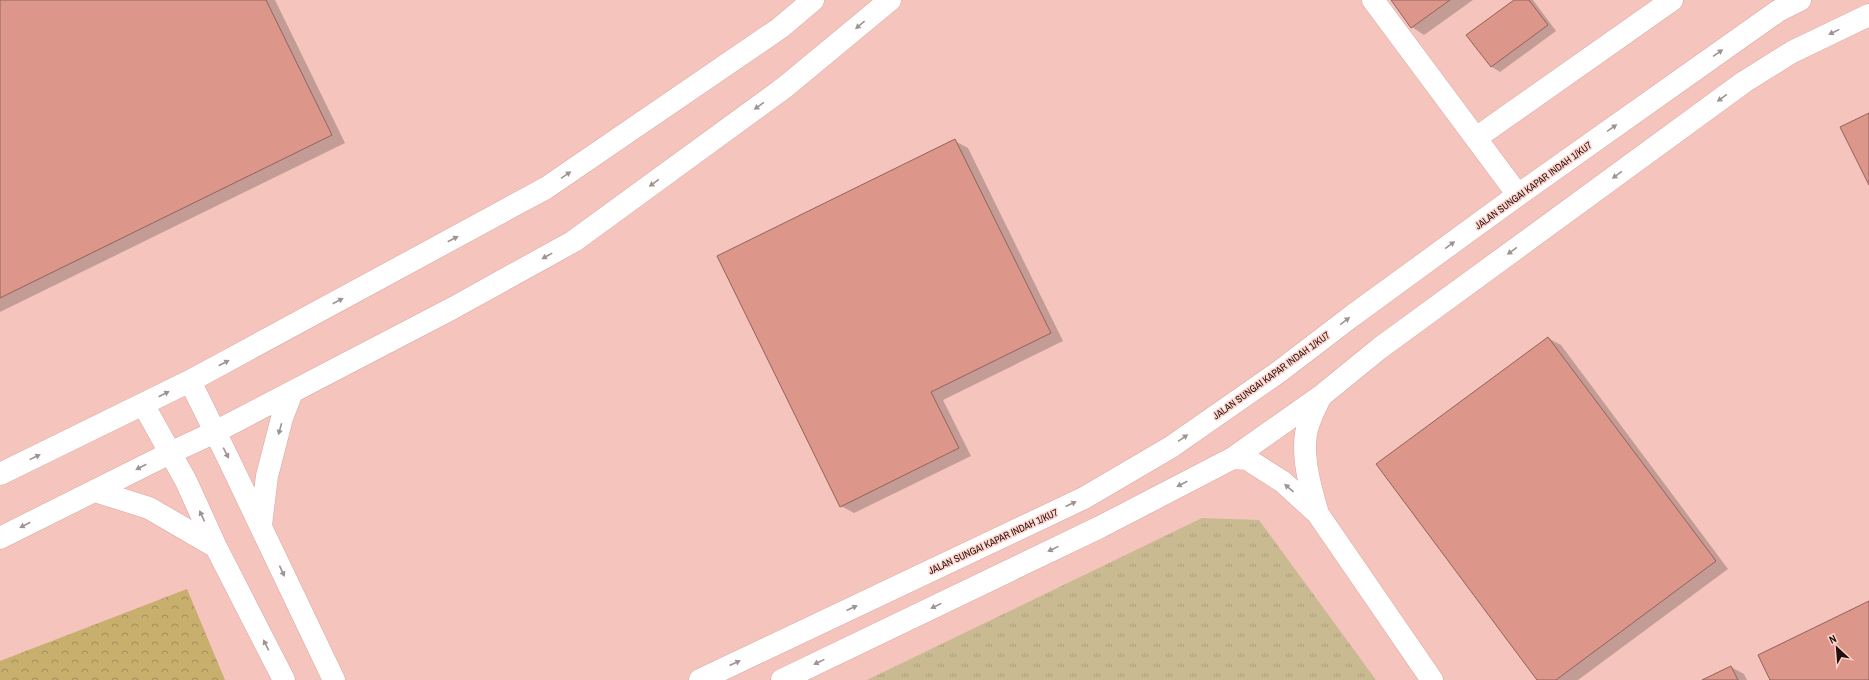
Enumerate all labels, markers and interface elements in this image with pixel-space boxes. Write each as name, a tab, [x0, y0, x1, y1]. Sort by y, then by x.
one-way arrow	[855, 20, 866, 29]
one-way arrow	[1828, 29, 1840, 35]
one-way arrow	[1713, 49, 1724, 57]
one-way arrow	[1717, 94, 1728, 102]
one-way arrow	[754, 102, 764, 110]
one-way arrow	[1607, 124, 1617, 132]
street label: JALAN SUNGAI KAPAR INDAH 1/KU7	[1472, 138, 1595, 232]
one-way arrow	[561, 171, 571, 179]
one-way arrow	[1612, 171, 1623, 179]
one-way arrow	[648, 179, 659, 187]
one-way arrow	[447, 236, 458, 242]
one-way arrow	[1444, 241, 1455, 249]
one-way arrow	[1507, 247, 1518, 256]
one-way arrow	[541, 253, 552, 259]
one-way arrow	[332, 297, 344, 304]
one-way arrow	[1339, 317, 1350, 326]
street label: JALAN SUNGAI KAPAR INDAH 1/KU7	[1210, 328, 1333, 422]
one-way arrow	[218, 359, 230, 366]
one-way arrow	[159, 391, 170, 397]
one-way arrow	[276, 423, 282, 435]
one-way arrow	[1178, 434, 1188, 442]
one-way arrow	[223, 448, 229, 459]
one-way arrow	[29, 454, 41, 460]
one-way arrow	[136, 464, 147, 470]
one-way arrow	[1176, 481, 1187, 487]
one-way arrow	[1284, 483, 1294, 493]
one-way arrow	[1065, 501, 1077, 507]
street label: JALAN SUNGAI KAPAR INDAH 1/KU7	[926, 505, 1061, 577]
one-way arrow	[199, 511, 205, 522]
one-way arrow	[19, 522, 31, 528]
one-way arrow	[1047, 546, 1059, 552]
one-way arrow	[279, 565, 285, 576]
one-way arrow	[930, 602, 942, 609]
one-way arrow	[847, 605, 858, 611]
north arrow	[1817, 628, 1857, 668]
text: N	[1827, 631, 1839, 647]
one-way arrow	[263, 639, 269, 651]
one-way arrow	[813, 659, 825, 665]
one-way arrow	[729, 660, 741, 666]

